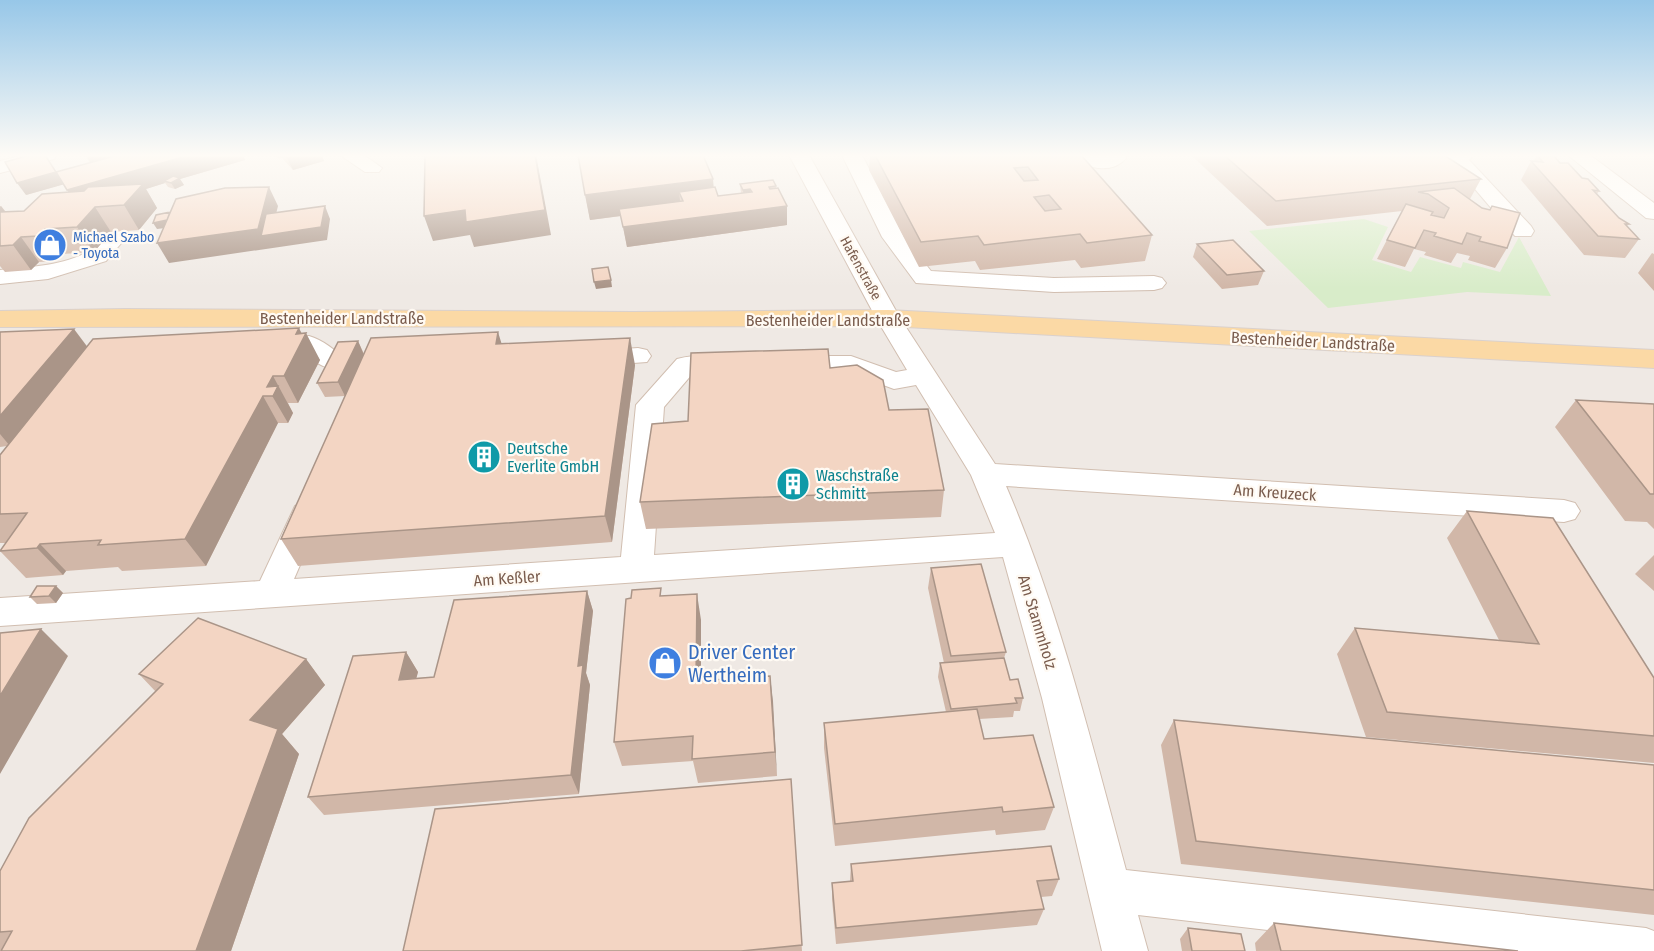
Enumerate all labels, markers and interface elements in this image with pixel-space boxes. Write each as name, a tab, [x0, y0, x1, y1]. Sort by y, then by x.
shop icon: Michael Szabo - Toyota	[32, 227, 68, 263]
place label: Michael Szabo - Toyota	[73, 229, 154, 262]
street label: Hafenstraße	[836, 233, 885, 303]
street label: Bestenheider Landstraße	[260, 309, 424, 328]
street label: Bestenheider Landstraße	[746, 311, 910, 330]
street label: Bestenheider Landstraße	[1230, 328, 1396, 355]
building icon: Deutsche Everlite GmbH	[466, 439, 502, 475]
place label: Deutsche Everlite GmbH	[507, 439, 599, 476]
building icon: Waschstraße Schmitt	[775, 466, 811, 502]
place label: Waschstraße Schmitt	[816, 466, 899, 503]
street label: Am Kreuzeck	[1233, 480, 1317, 505]
street label: Am Keßler	[473, 567, 541, 590]
street label: Am Stammholz	[1014, 573, 1061, 672]
place label: Driver Center Wertheim	[688, 640, 795, 687]
shop icon: Driver Center Wertheim	[647, 645, 683, 681]

